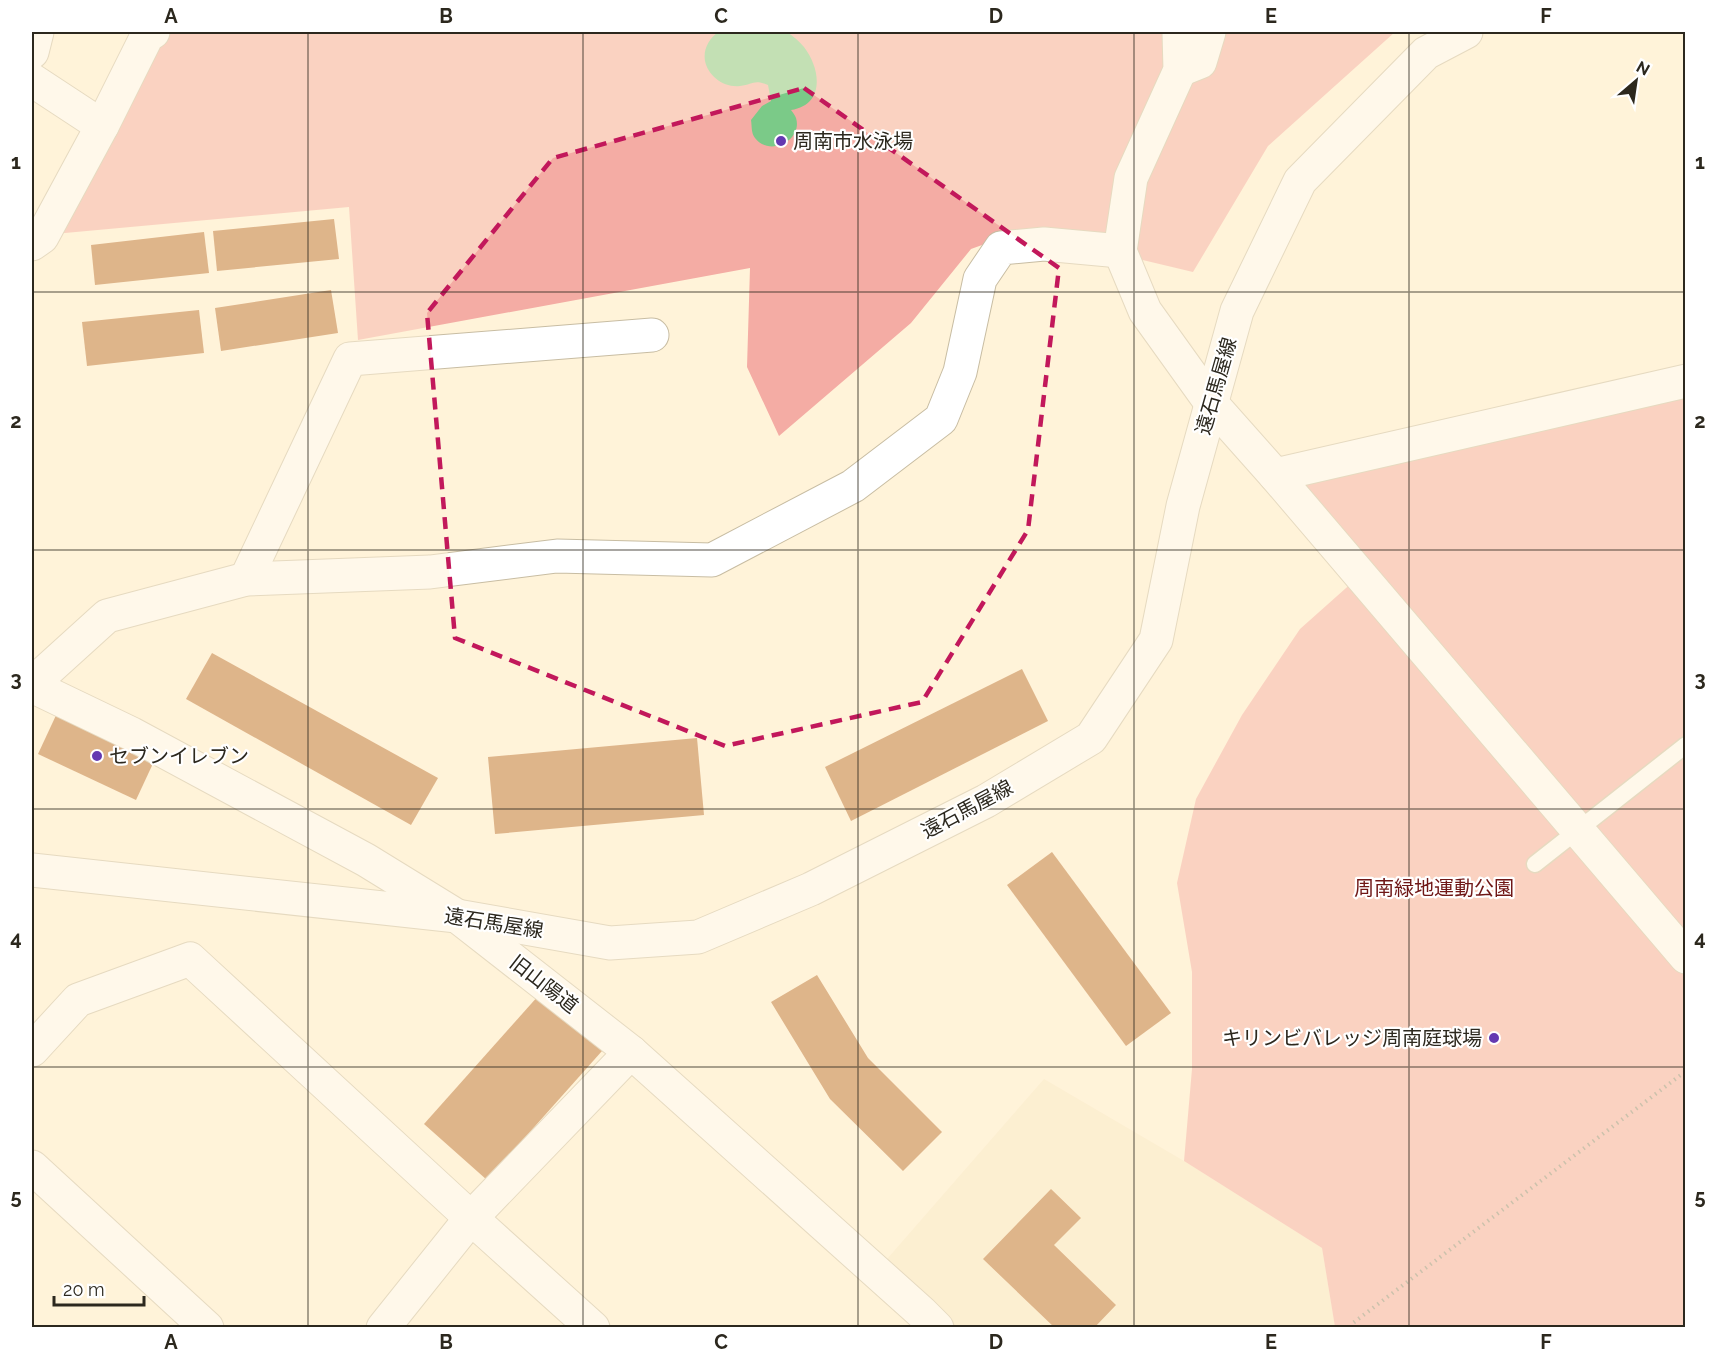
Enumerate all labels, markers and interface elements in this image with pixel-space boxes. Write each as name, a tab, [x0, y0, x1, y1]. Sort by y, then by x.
text: A	[164, 4, 178, 28]
text: B	[439, 4, 453, 28]
text: C	[714, 4, 728, 28]
text: D	[989, 4, 1003, 28]
text: E	[1265, 4, 1277, 28]
text: F	[1540, 4, 1552, 28]
north arrow	[1606, 51, 1666, 111]
text: N	[1633, 57, 1653, 80]
place label: 周南市水泳場	[793, 129, 913, 153]
marker: 周南市水泳場	[774, 134, 788, 148]
text: 1	[11, 150, 21, 174]
text: 1	[1695, 150, 1705, 174]
street label: 遠石馬屋線	[1191, 335, 1241, 437]
text: 2	[10, 409, 22, 433]
text: 2	[1694, 409, 1706, 433]
text: 3	[10, 667, 22, 691]
text: 3	[1694, 667, 1706, 691]
place label: セブンイレブン	[109, 744, 249, 768]
marker: セブンイレブン	[90, 749, 104, 763]
street label: 遠石馬屋線	[917, 775, 1017, 843]
park label: 周南緑地運動公園	[1354, 876, 1514, 900]
street label: 遠石馬屋線	[443, 903, 545, 943]
text: 4	[10, 926, 22, 950]
text: 4	[1694, 926, 1706, 950]
street label: 旧山陽道	[505, 950, 583, 1018]
place label: キリンビバレッジ周南庭球場	[1222, 1026, 1482, 1050]
marker: キリンビバレッジ周南庭球場	[1487, 1031, 1501, 1045]
text: 5	[10, 1185, 22, 1209]
text: 5	[1694, 1185, 1706, 1209]
scale bar	[54, 1269, 144, 1307]
text: 20 m	[63, 1279, 105, 1300]
text: A	[164, 1330, 178, 1354]
text: B	[439, 1330, 453, 1354]
text: C	[714, 1330, 728, 1354]
text: D	[989, 1330, 1003, 1354]
text: E	[1265, 1330, 1277, 1354]
text: F	[1540, 1330, 1552, 1354]

